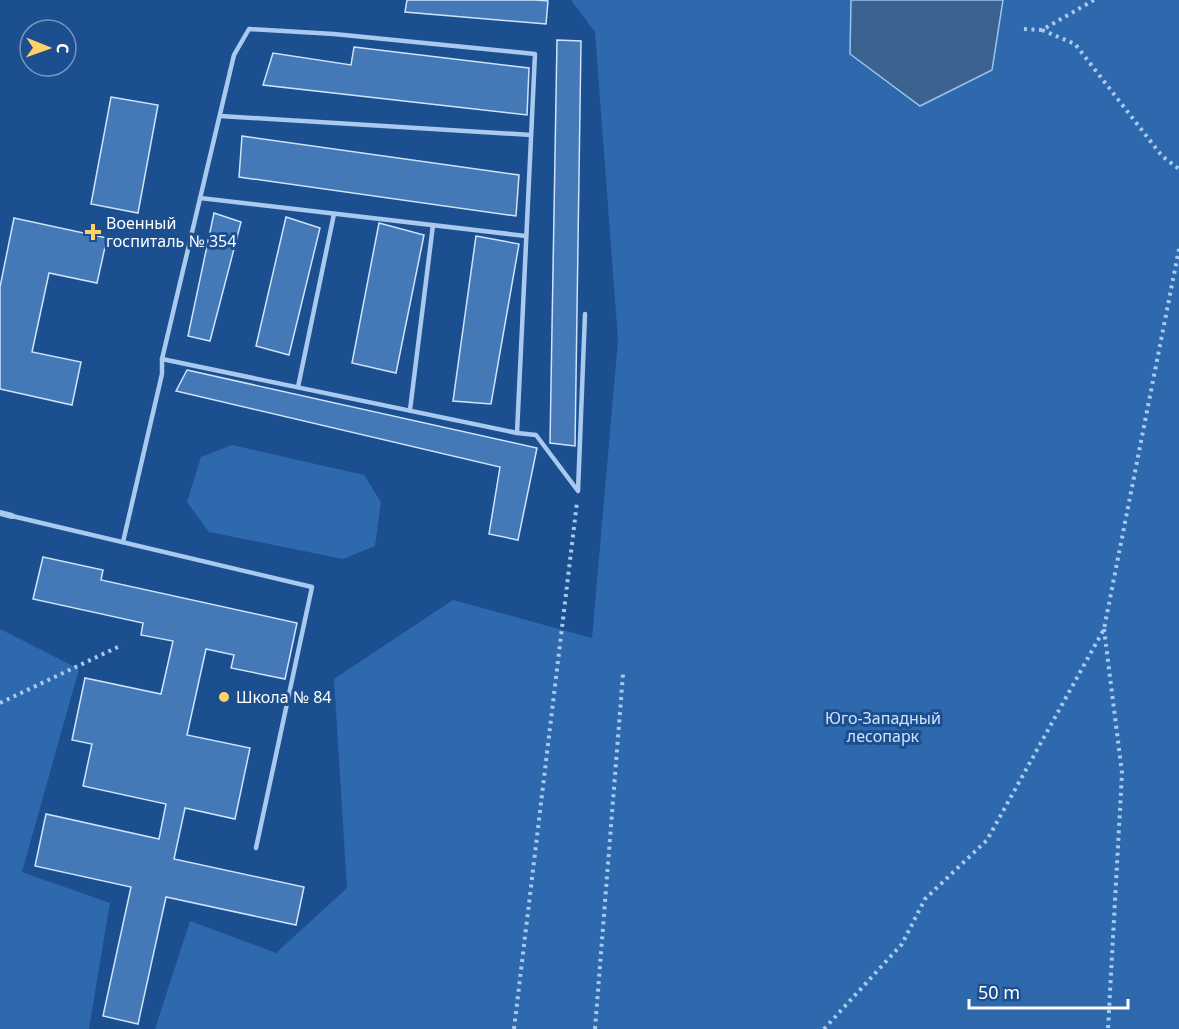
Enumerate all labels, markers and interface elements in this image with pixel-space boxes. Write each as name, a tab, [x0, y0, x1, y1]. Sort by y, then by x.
north arrow	[18, 18, 78, 78]
text: С	[52, 43, 74, 54]
place label: Военный госпиталь № 354	[106, 212, 236, 252]
marker: Военный госпиталь № 354	[84, 223, 102, 241]
place label: Школа № 84	[236, 686, 331, 708]
marker: Школа № 84	[217, 690, 231, 704]
park label: Юго-Западный лесопарк	[825, 707, 941, 747]
scale bar	[969, 972, 1128, 1010]
text: 50 m	[978, 980, 1020, 1004]

